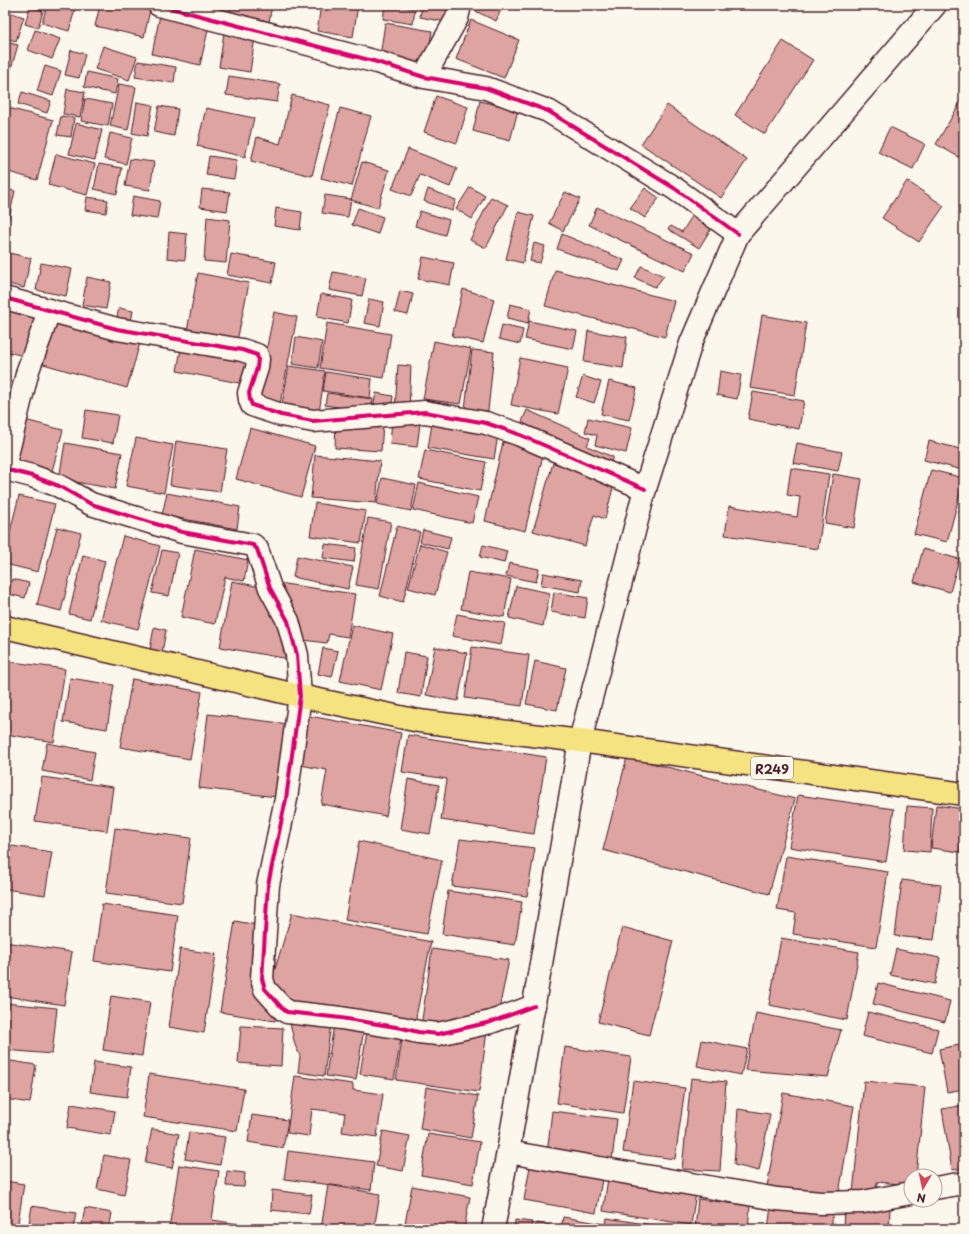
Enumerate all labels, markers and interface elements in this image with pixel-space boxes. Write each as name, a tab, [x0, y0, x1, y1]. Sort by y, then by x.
road number: R249	[751, 757, 793, 779]
north arrow	[903, 1168, 943, 1208]
text: N	[915, 1189, 927, 1207]

